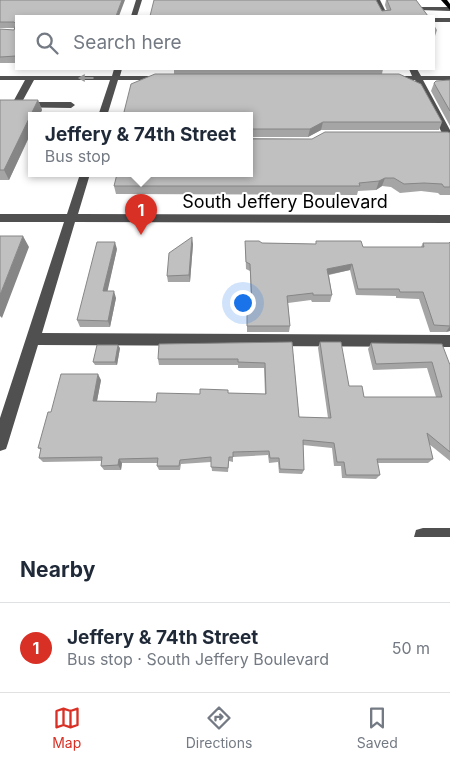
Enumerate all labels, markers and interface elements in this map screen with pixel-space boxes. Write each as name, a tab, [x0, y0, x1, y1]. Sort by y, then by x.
search box	[15, 15, 435, 70]
icon: search	[33, 29, 61, 57]
text: Search here	[73, 31, 182, 54]
one-way arrow	[78, 74, 94, 82]
popup	[28, 112, 253, 177]
text: Jeffery & 74th Street	[45, 123, 236, 146]
text: Bus stop	[45, 146, 111, 166]
street label: South Jeffery Boulevard	[182, 191, 388, 212]
pin: 1	[125, 194, 157, 235]
your location	[230, 290, 256, 316]
text: Nearby	[20, 557, 95, 582]
text: Jeffery & 74th Street	[67, 626, 258, 649]
text: 1	[33, 638, 39, 658]
text: 50 m	[392, 638, 430, 658]
text: Bus stop · South Jeffery Boulevard	[67, 649, 329, 669]
tab: Map	[52, 704, 81, 751]
tab: Directions	[186, 704, 252, 751]
tab: Saved	[357, 704, 398, 751]

